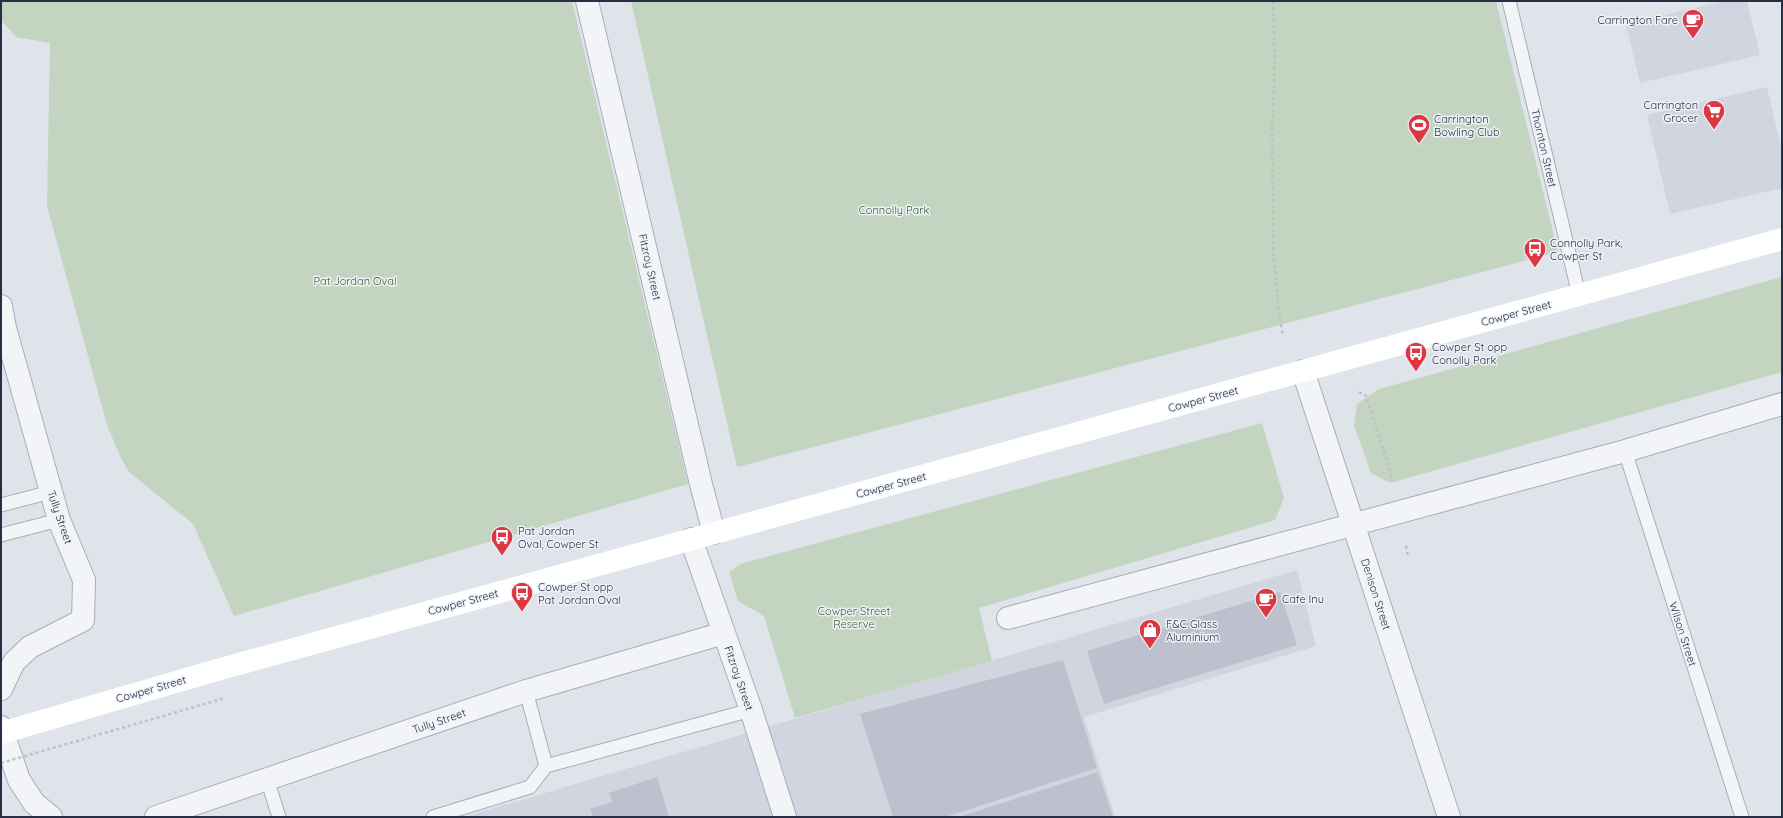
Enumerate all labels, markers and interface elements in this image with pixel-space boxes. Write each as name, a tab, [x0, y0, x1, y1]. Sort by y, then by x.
cafe icon: Carrington Fare	[1680, 7, 1706, 40]
place label: Carrington Fare	[1598, 13, 1678, 27]
place label: Carrington Grocer	[1643, 98, 1699, 125]
supermarket icon: Carrington Grocer	[1701, 98, 1727, 131]
street label: Thornton Street	[1528, 108, 1560, 189]
sports icon: Carrington Bowling Club	[1406, 112, 1432, 145]
place label: Carrington Bowling Club	[1434, 112, 1500, 139]
park label: Connolly Park	[859, 203, 929, 217]
street label: Fitzroy Street	[636, 233, 664, 302]
bus stop icon: Connolly Park, Cowper St	[1522, 236, 1548, 269]
place label: Connolly Park, Cowper St	[1550, 236, 1623, 263]
park label: Pat Jordan Oval	[314, 274, 396, 288]
street label: Cowper Street	[1479, 297, 1553, 329]
bus stop icon: Cowper St opp Conolly Park	[1403, 340, 1429, 373]
place label: Cowper St opp Conolly Park	[1432, 340, 1507, 367]
street label: Cowper Street	[1166, 383, 1240, 415]
street label: Cowper Street	[854, 469, 928, 501]
street label: Tully Street	[44, 488, 76, 546]
bus stop icon: Pat Jordan Oval, Cowper St	[489, 524, 515, 557]
place label: Pat Jordan Oval, Cowper St	[518, 524, 599, 551]
street label: Denison Street	[1358, 557, 1394, 632]
bus stop icon: Cowper St opp Pat Jordan Oval	[509, 580, 535, 613]
place label: Cowper St opp Pat Jordan Oval	[538, 580, 621, 607]
street label: Cowper Street	[426, 586, 500, 618]
cafe icon: Cafe Inu	[1253, 586, 1279, 619]
place label: Cafe Inu	[1282, 592, 1324, 606]
street label: Wilson Street	[1666, 600, 1700, 668]
park label: Cowper Street Reserve	[818, 604, 890, 631]
shop icon: F&C Glass Aluminium	[1137, 617, 1163, 650]
place label: F&C Glass Aluminium	[1166, 617, 1219, 644]
street label: Fitzroy Street	[721, 644, 757, 712]
street label: Cowper Street	[114, 672, 188, 706]
street label: Tully Street	[410, 705, 468, 737]

